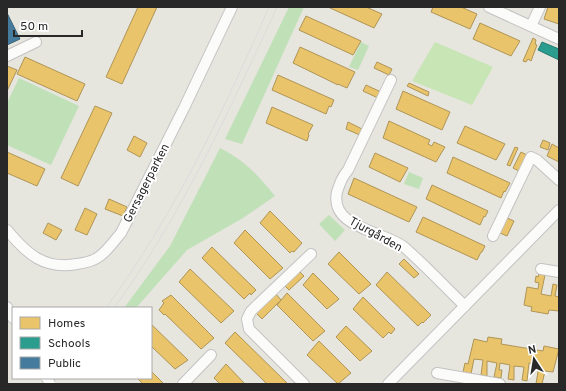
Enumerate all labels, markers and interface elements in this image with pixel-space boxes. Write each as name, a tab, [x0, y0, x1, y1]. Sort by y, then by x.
scale bar	[14, 12, 82, 38]
text: 50 m	[20, 19, 48, 35]
street label: Gersagerparken	[120, 141, 174, 226]
street label: Tjurgården	[346, 214, 405, 256]
legend	[12, 307, 152, 379]
text: Homes	[48, 316, 85, 332]
text: Schools	[48, 336, 90, 352]
north arrow	[514, 339, 554, 379]
text: N	[527, 343, 537, 358]
text: Public	[48, 356, 81, 372]

